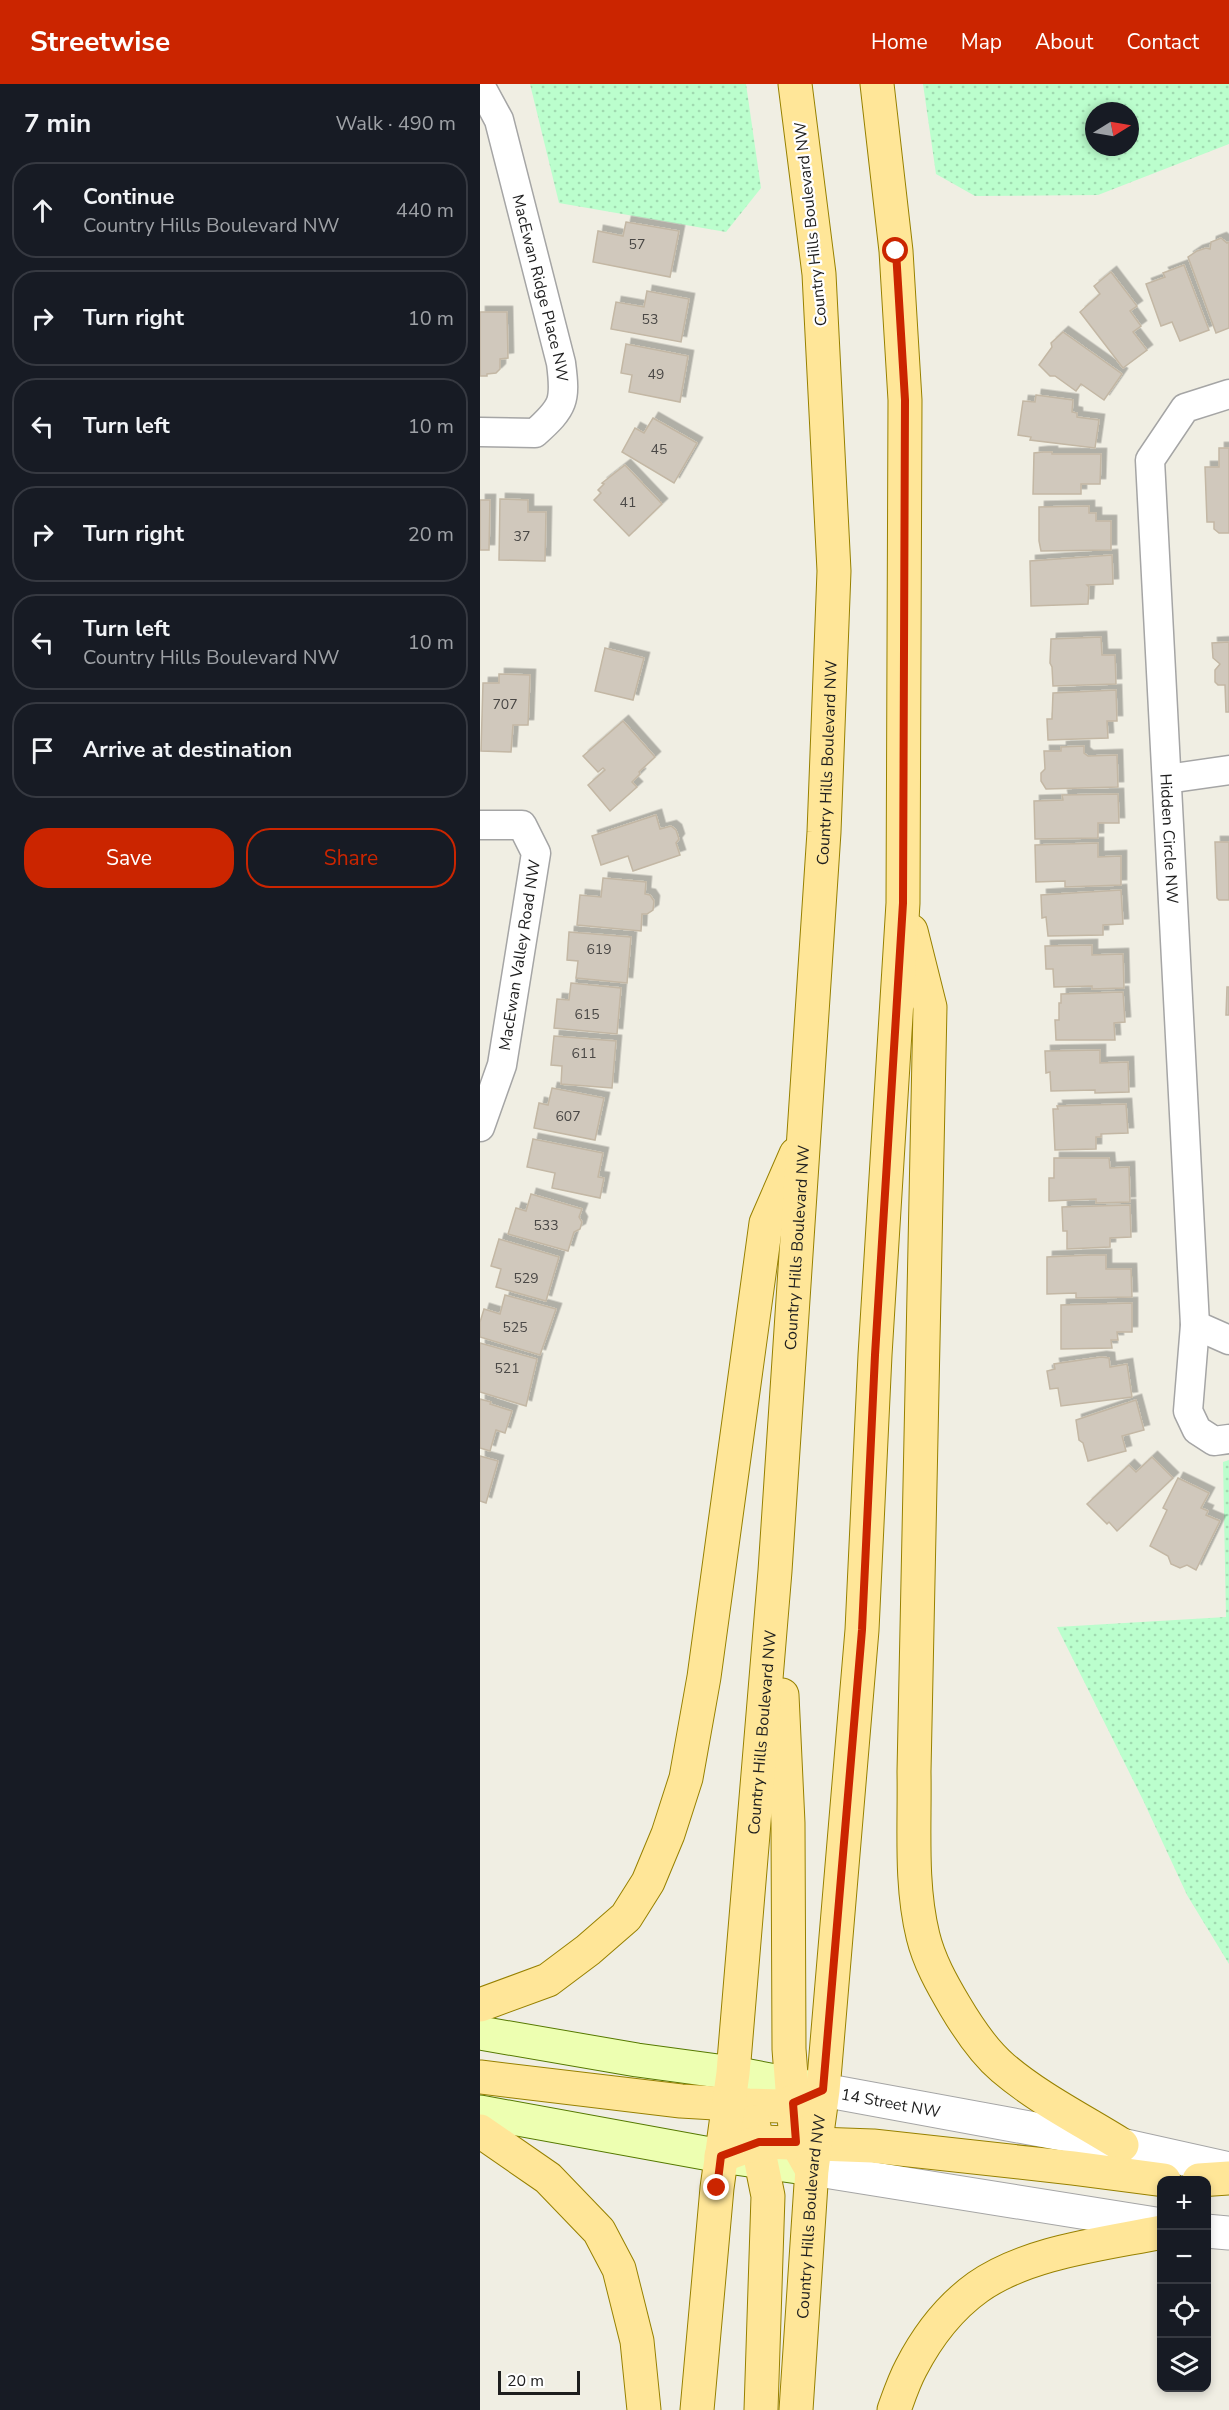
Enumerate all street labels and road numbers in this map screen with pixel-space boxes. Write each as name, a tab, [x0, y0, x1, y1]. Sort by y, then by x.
street label: Country Hills Boulevard NW	[789, 120, 833, 327]
street label: MacEwan Ridge Place NW	[506, 192, 573, 383]
street label: Country Hills Boulevard NW	[812, 659, 843, 866]
street label: Hidden Circle NW	[1154, 773, 1183, 905]
street label: MacEwan Valley Road NW	[494, 858, 546, 1052]
street label: Country Hills Boulevard NW	[780, 1144, 815, 1351]
street label: Country Hills Boulevard NW	[743, 1629, 782, 1836]
street label: 14 Street NW	[839, 2084, 943, 2123]
street label: Country Hills Boulevard NW	[792, 2113, 832, 2320]

